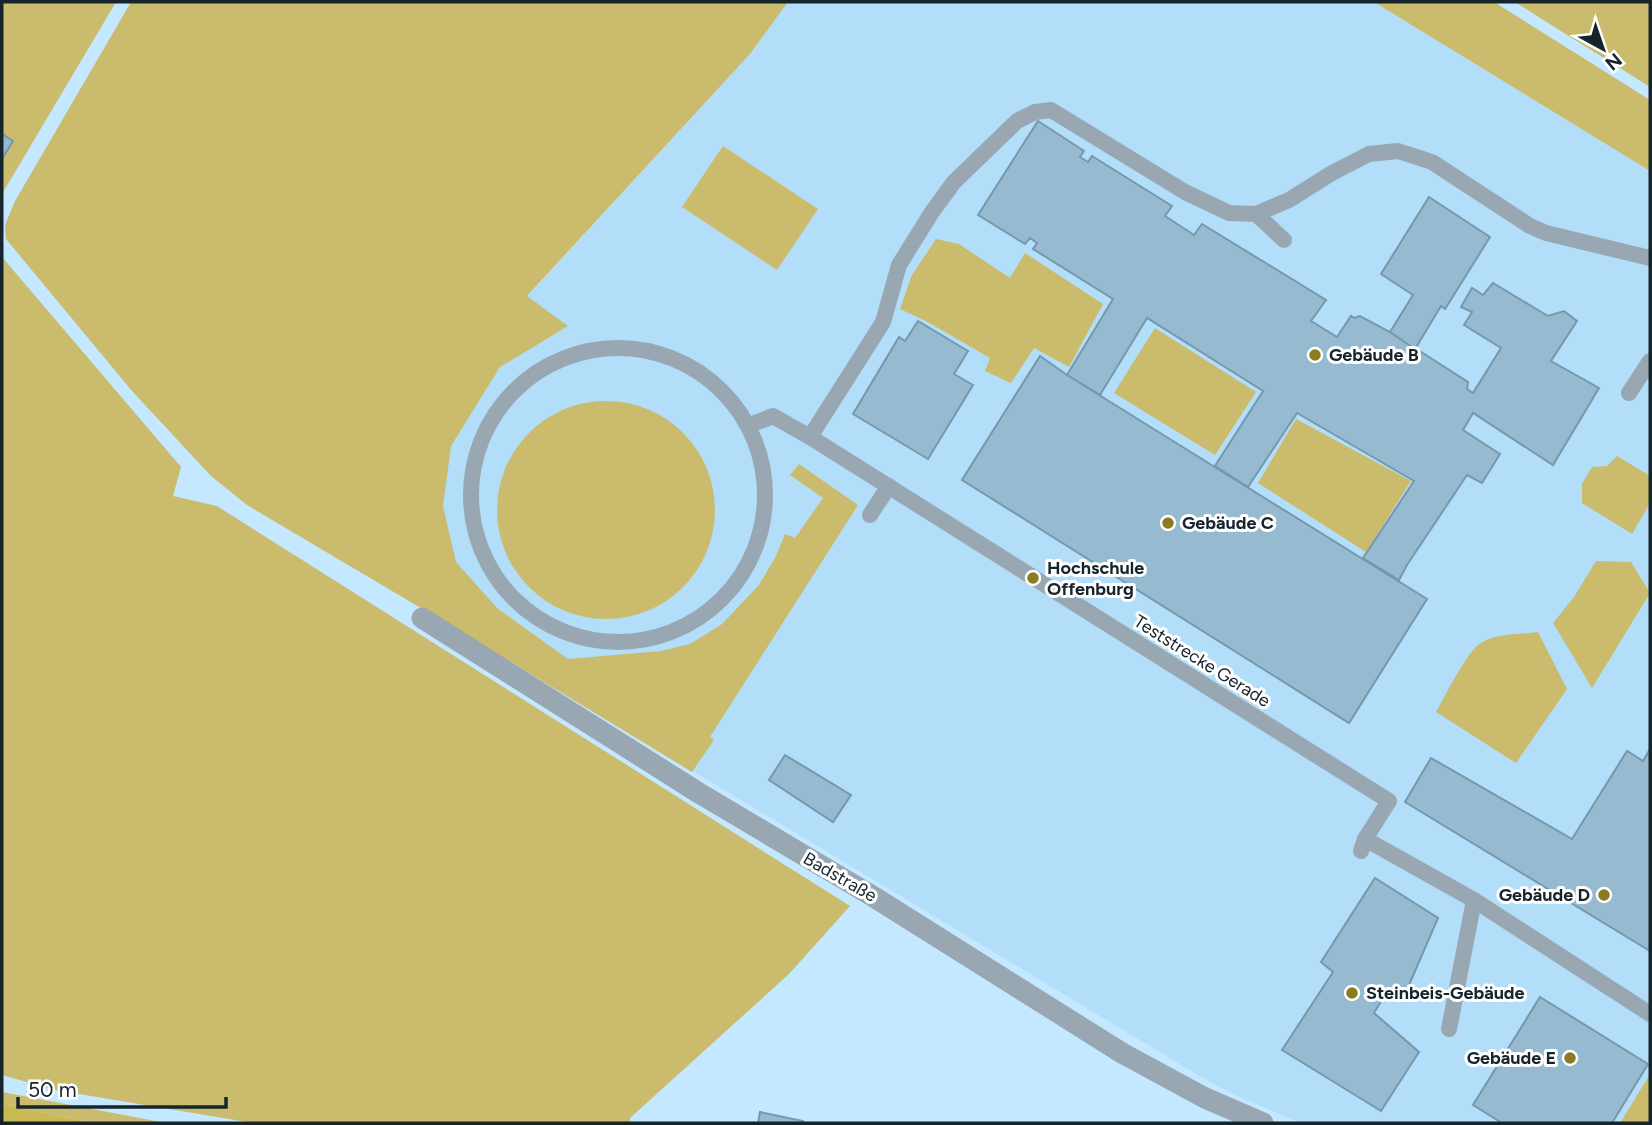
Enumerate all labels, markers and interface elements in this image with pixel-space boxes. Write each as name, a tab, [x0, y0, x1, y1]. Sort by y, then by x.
north arrow	[1568, 14, 1638, 84]
text: N	[1601, 48, 1627, 75]
place label: Gebäude B	[1329, 344, 1419, 366]
marker: Gebäude B	[1307, 347, 1323, 363]
place label: Gebäude C	[1182, 512, 1274, 534]
marker: Gebäude C	[1160, 515, 1176, 531]
place label: Hochschule Offenburg	[1047, 557, 1144, 600]
marker: Hochschule Offenburg	[1025, 570, 1041, 586]
street label: Teststrecke Gerade	[1130, 610, 1274, 712]
street label: Badstraße	[799, 847, 881, 907]
place label: Gebäude D	[1499, 884, 1590, 906]
marker: Gebäude D	[1596, 887, 1612, 903]
place label: Steinbeis-Gebäude	[1366, 982, 1525, 1004]
marker: Steinbeis-Gebäude	[1344, 985, 1360, 1001]
place label: Gebäude E	[1467, 1047, 1556, 1069]
marker: Gebäude E	[1562, 1050, 1578, 1066]
scale bar	[18, 1066, 226, 1110]
text: 50 m	[28, 1077, 77, 1102]

